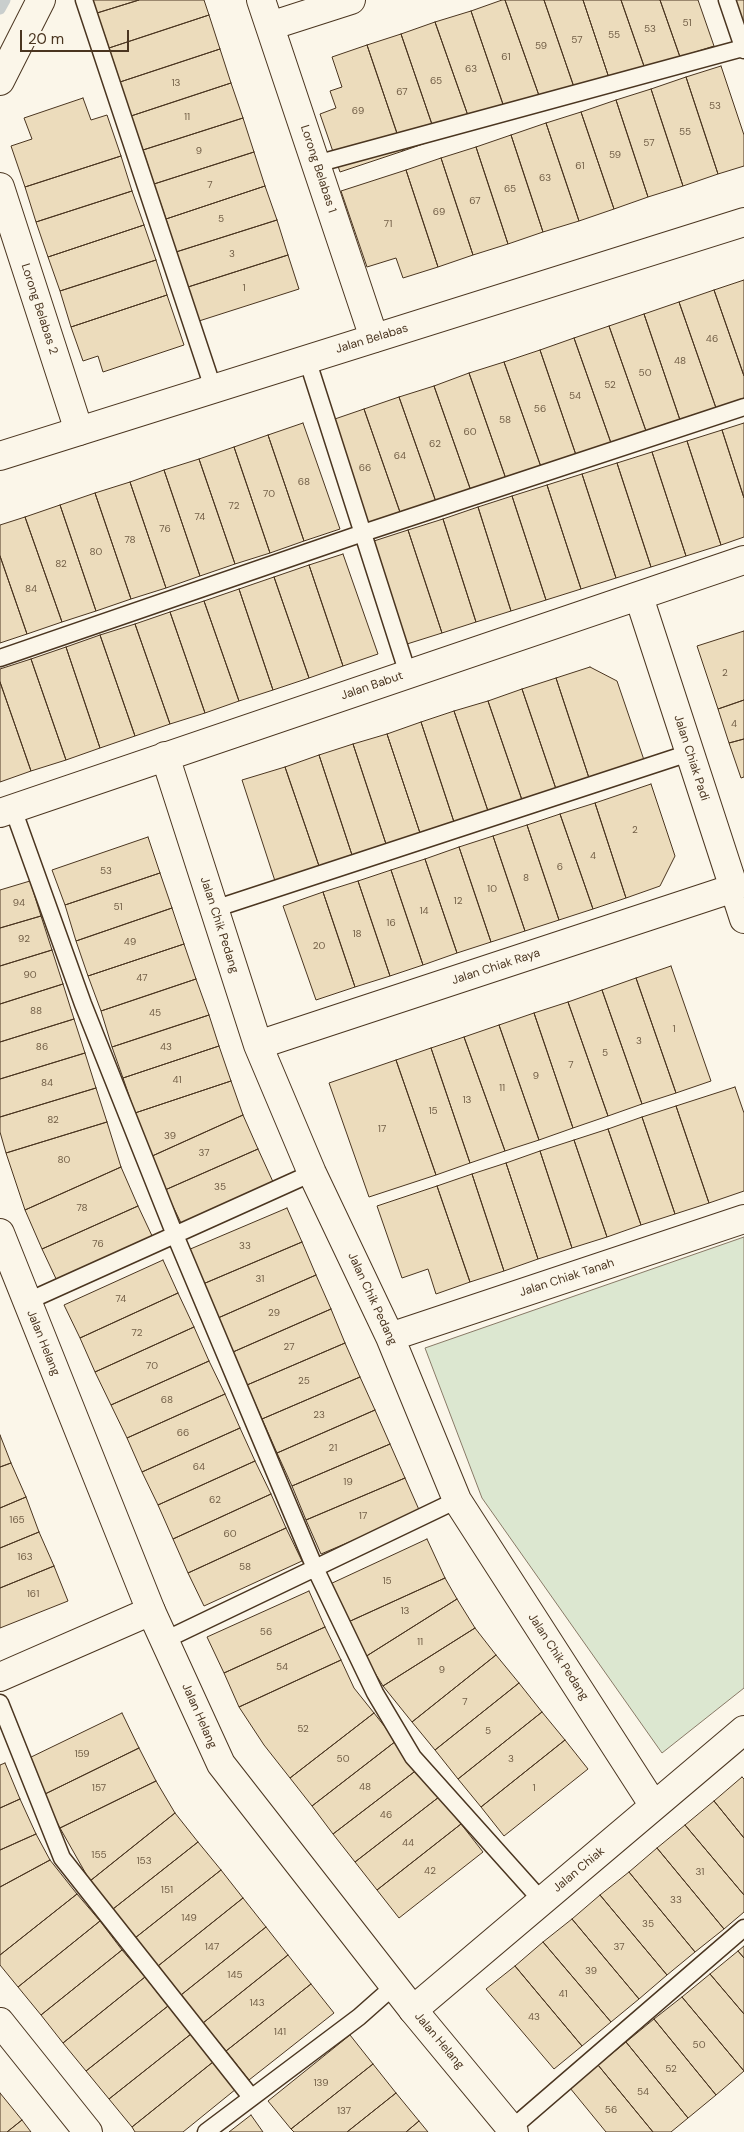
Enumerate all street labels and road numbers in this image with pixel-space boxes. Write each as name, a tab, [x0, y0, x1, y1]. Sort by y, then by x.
street label: Lorong Belabas 1	[297, 123, 339, 215]
street label: Lorong Belabas 2	[18, 262, 60, 356]
street label: Jalan Belabas	[334, 321, 410, 357]
street label: Jalan Babut	[339, 669, 405, 703]
street label: Jalan Chiak Padi	[670, 713, 712, 803]
street label: Jalan Chik Pedang	[197, 875, 241, 975]
street label: Jalan Chiak Raya	[450, 946, 542, 988]
street label: Jalan Chik Pedang	[344, 1250, 400, 1348]
street label: Jalan Chiak Tanah	[518, 1256, 616, 1300]
street label: Jalan Helang	[23, 1308, 63, 1378]
street label: Jalan Chik Pedang	[525, 1611, 591, 1703]
street label: Jalan Helang	[178, 1681, 220, 1751]
street label: Jalan Chiak	[550, 1844, 608, 1896]
street label: Jalan Helang	[411, 2010, 467, 2072]

